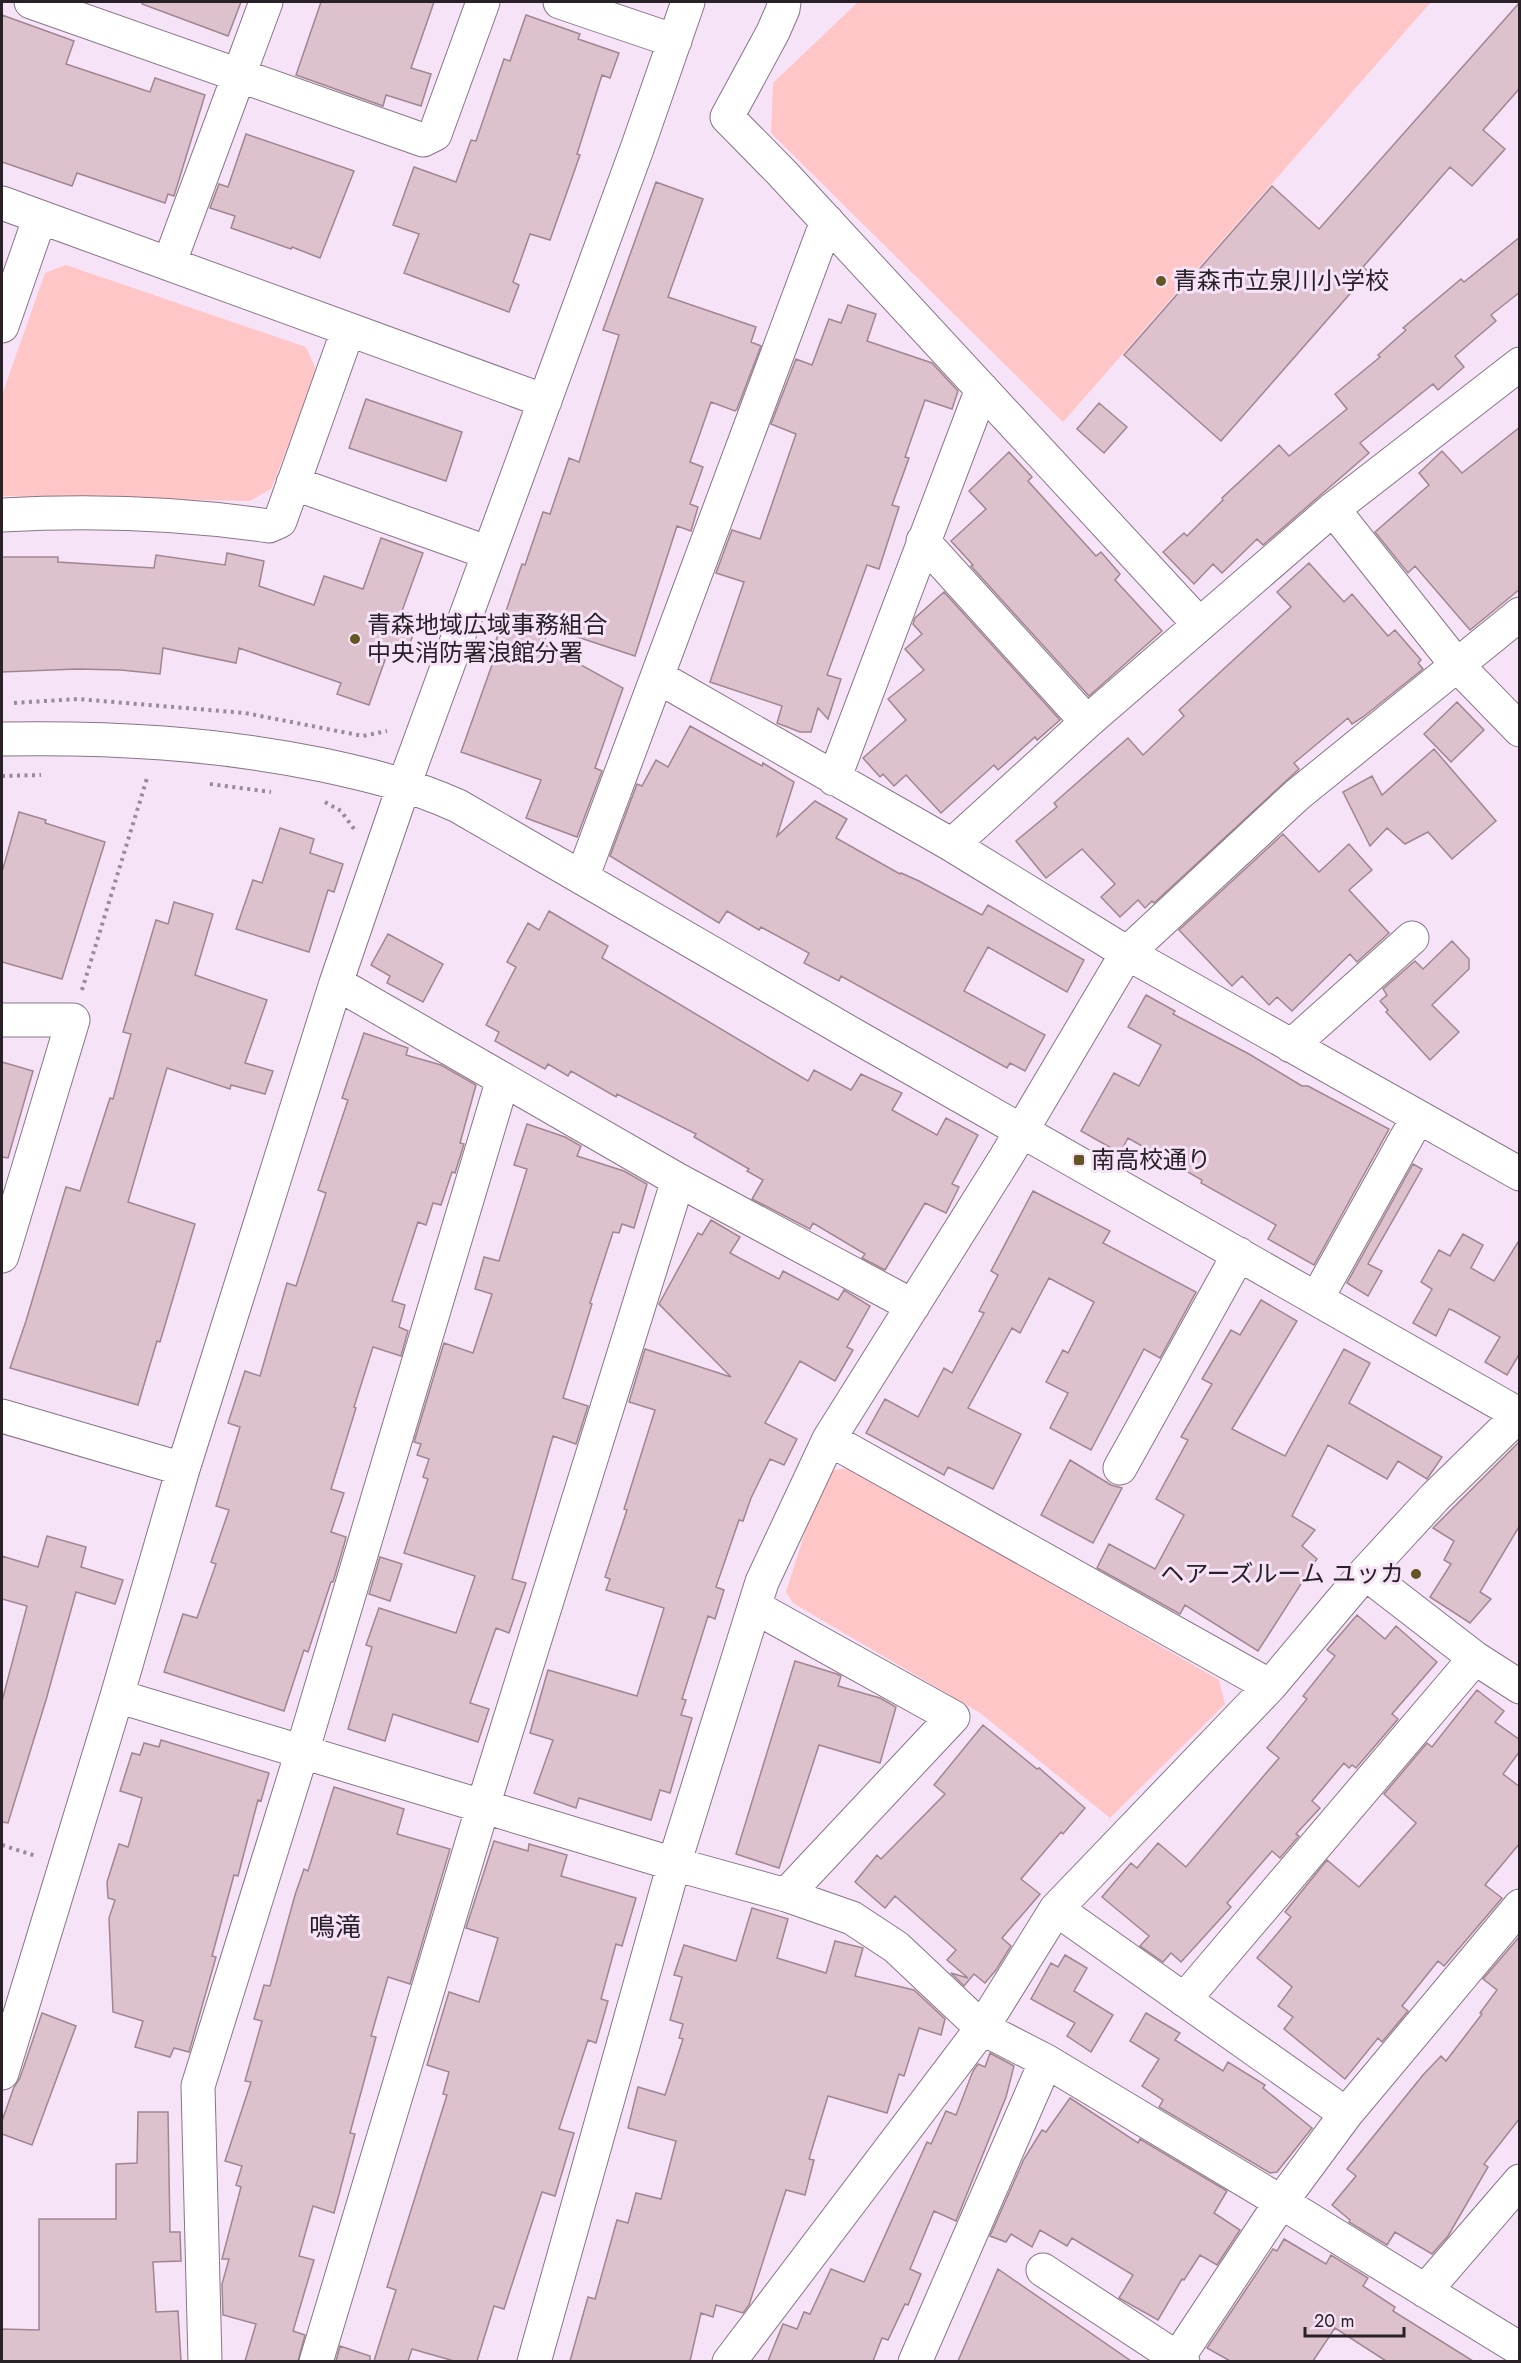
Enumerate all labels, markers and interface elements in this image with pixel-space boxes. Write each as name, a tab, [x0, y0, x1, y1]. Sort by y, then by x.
place label: 青森市立泉川小学校	[1173, 263, 1389, 298]
marker: 青森市立泉川小学校	[1154, 274, 1168, 288]
place label: 青森地域広域事務組合 中央消防署浪館分署	[367, 607, 607, 670]
marker: 青森地域広域事務組合 中央消防署浪館分署	[348, 632, 362, 646]
place label: 南高校通り	[1091, 1142, 1211, 1177]
marker: 南高校通り	[1072, 1153, 1086, 1167]
place label: ヘアーズルーム ユッカ	[1160, 1556, 1404, 1591]
marker: ヘアーズルーム ユッカ	[1409, 1567, 1423, 1581]
district label: 鳴滝	[309, 1908, 361, 1946]
scale bar	[1305, 2300, 1404, 2338]
text: 20 m	[1314, 2308, 1354, 2334]

